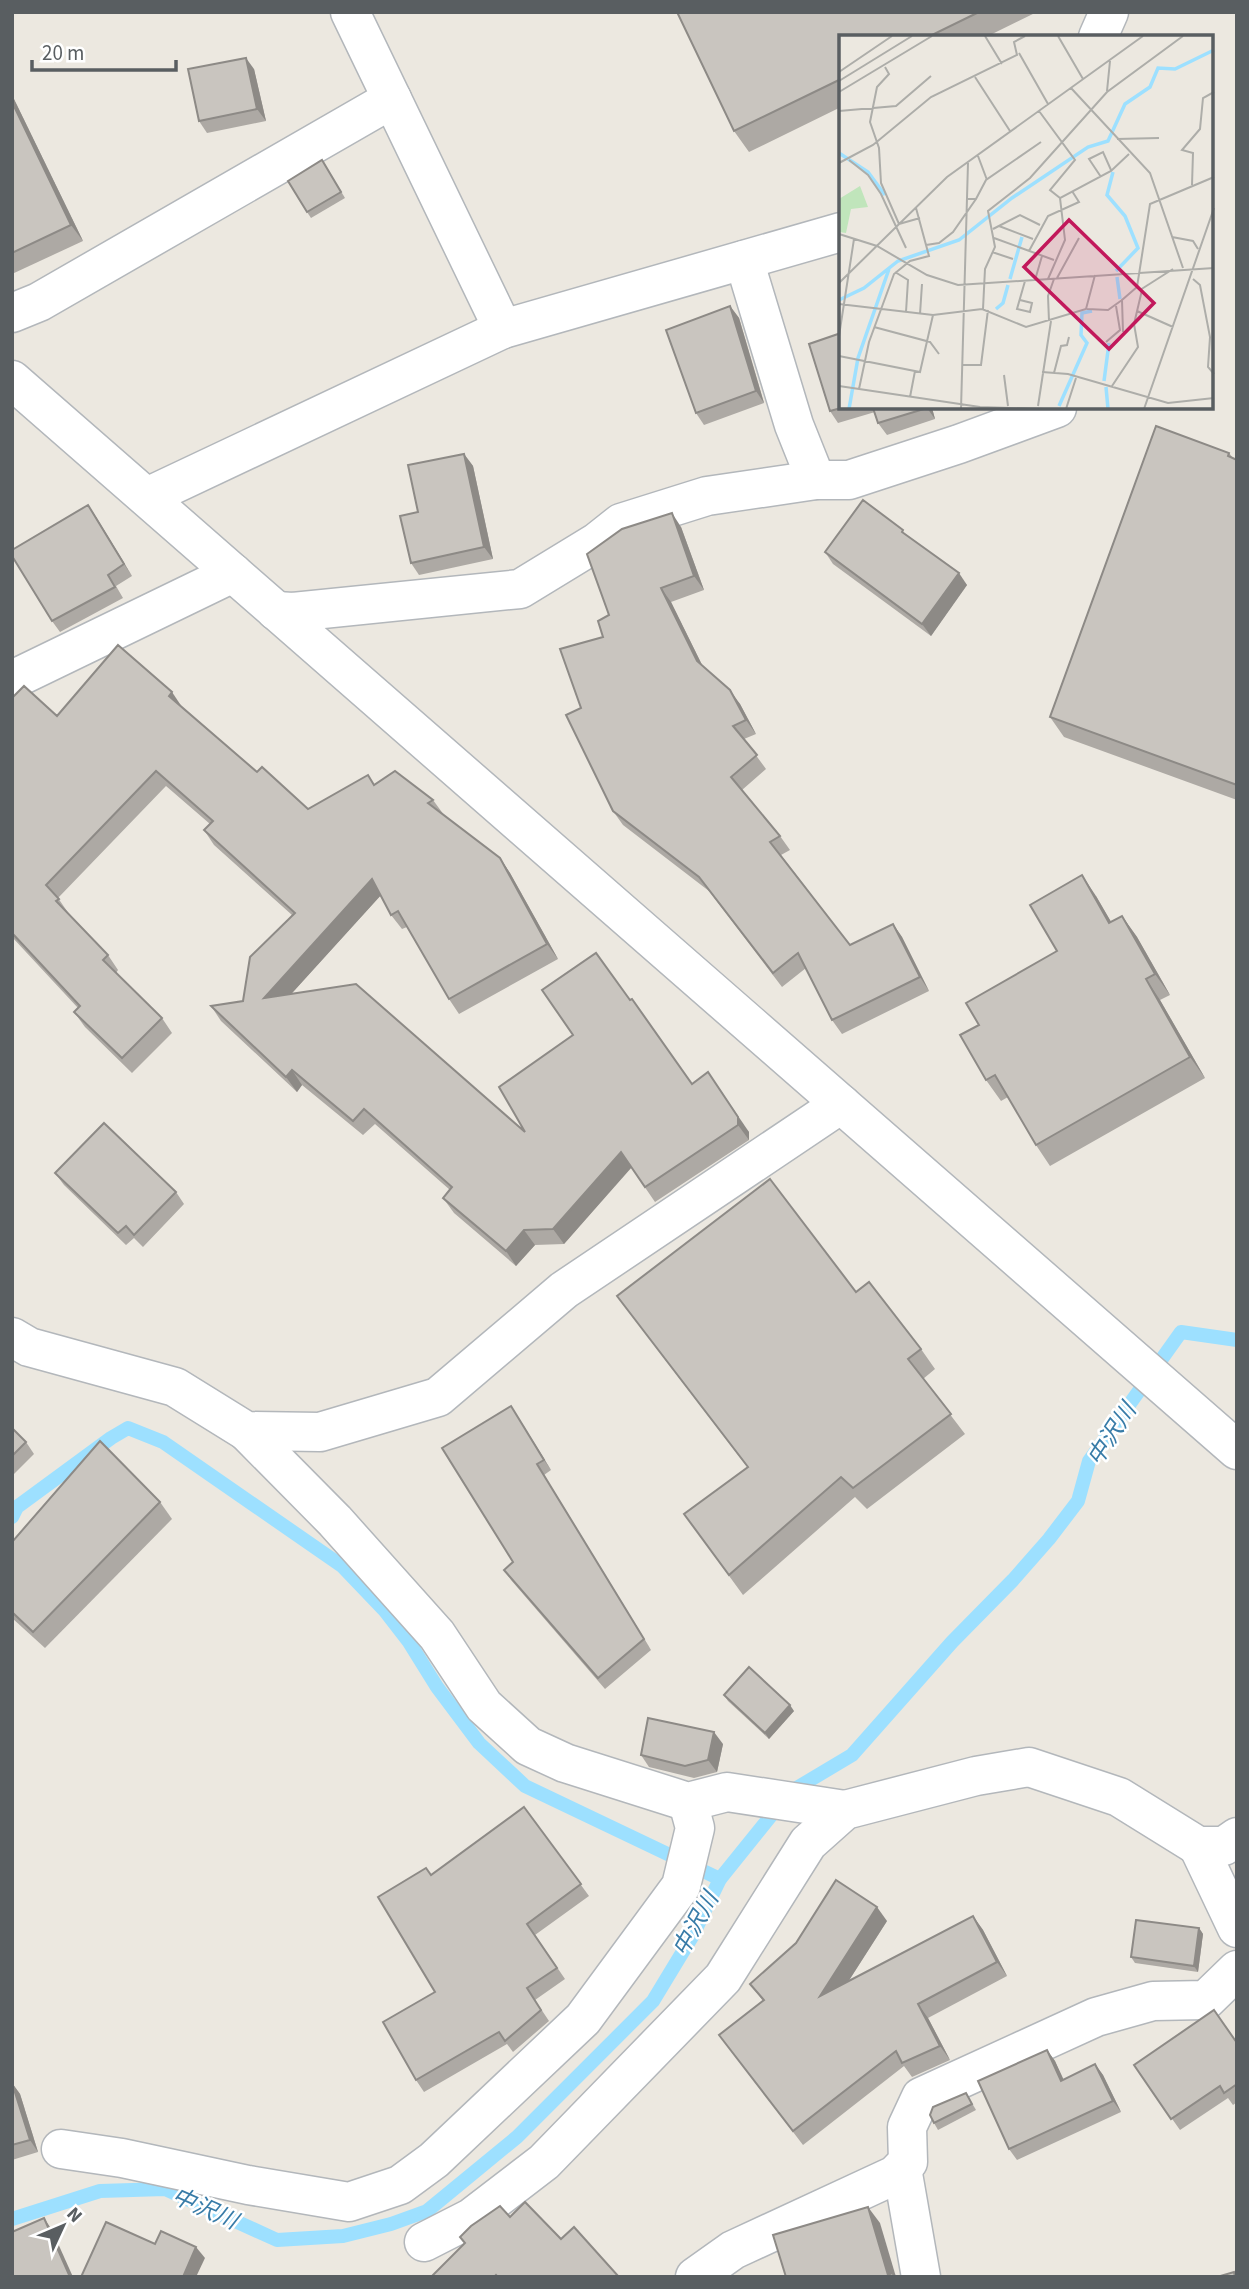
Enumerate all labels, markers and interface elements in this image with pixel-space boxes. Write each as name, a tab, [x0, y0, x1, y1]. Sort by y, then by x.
scale bar	[32, 28, 175, 72]
inset map	[839, 35, 1214, 410]
text: 20 m	[42, 38, 84, 68]
water label: 中沢川	[1079, 1394, 1146, 1472]
water label: 中沢川	[664, 1883, 728, 1962]
water label: 中沢川	[167, 2179, 246, 2239]
north arrow	[28, 2191, 98, 2261]
text: N	[60, 2201, 88, 2229]

